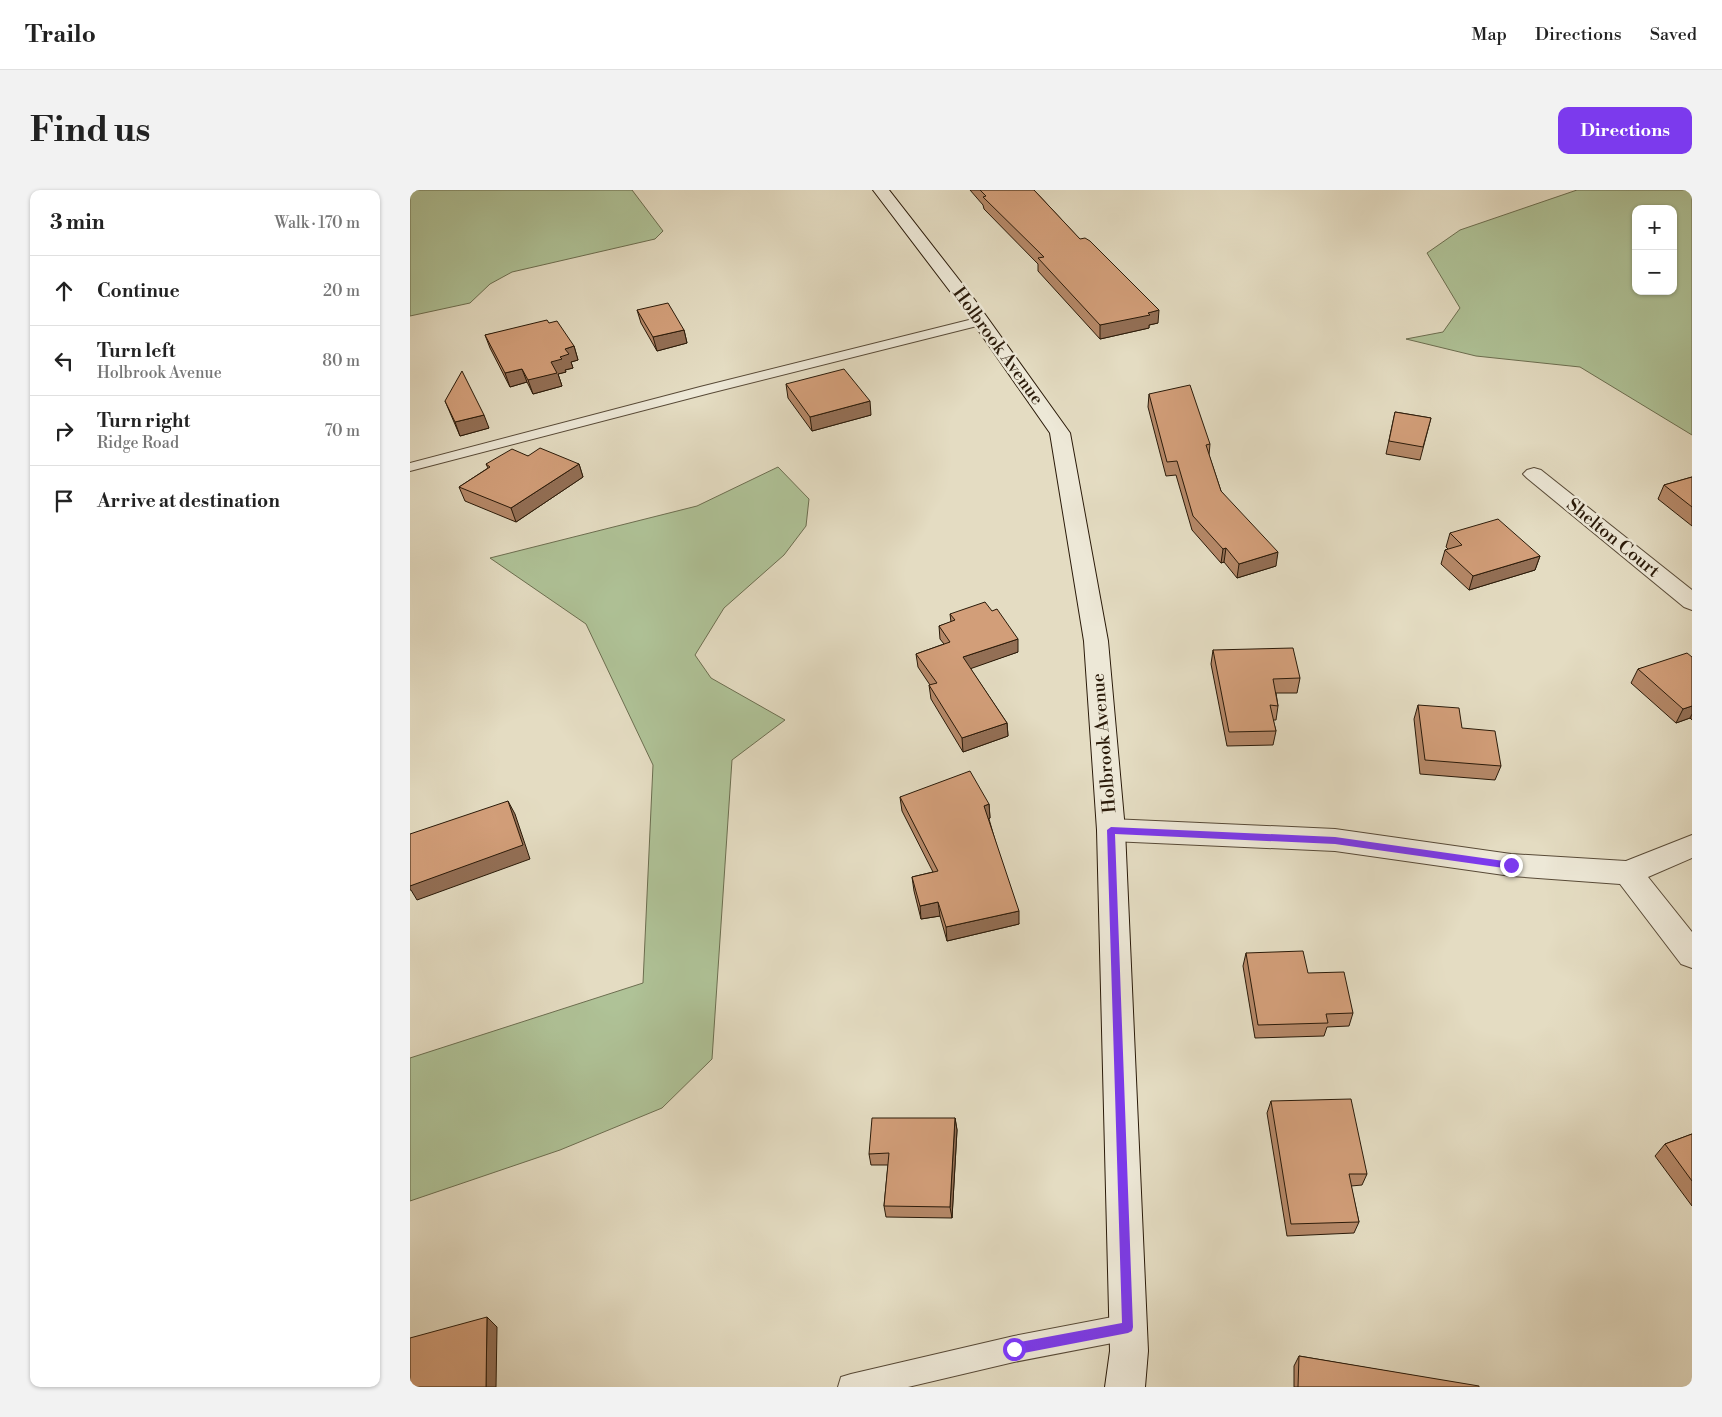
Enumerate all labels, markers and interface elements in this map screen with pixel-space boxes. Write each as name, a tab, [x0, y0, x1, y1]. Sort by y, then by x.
text: Trailo	[25, 20, 96, 50]
text: Map	[1471, 23, 1507, 46]
text: Directions	[1535, 23, 1622, 46]
text: Saved	[1650, 23, 1697, 46]
button: Directions	[1558, 107, 1692, 154]
text: Find us	[30, 109, 150, 152]
map controls	[1632, 205, 1677, 295]
button: +	[1632, 205, 1677, 250]
text: 3 min	[50, 210, 105, 236]
text: Walk · 170 m	[274, 213, 360, 233]
button: −	[1632, 250, 1677, 295]
icon: ahead	[50, 277, 78, 305]
text: Continue	[97, 279, 180, 303]
text: 20 m	[323, 281, 360, 301]
street label: Holbrook Avenue	[947, 282, 1049, 410]
text: Turn left	[97, 339, 176, 363]
icon: left	[50, 347, 78, 375]
text: 80 m	[322, 351, 360, 371]
text: Holbrook Avenue	[97, 363, 222, 383]
text: Turn right	[97, 409, 190, 433]
icon: right	[50, 417, 78, 445]
text: 70 m	[324, 421, 360, 441]
text: Ridge Road	[97, 433, 179, 453]
icon: arrive	[50, 487, 78, 515]
text: Arrive at destination	[97, 489, 280, 513]
street label: Shelton Court	[1562, 493, 1665, 583]
street label: Holbrook Avenue	[1086, 672, 1122, 814]
route end	[1500, 854, 1523, 877]
route start	[1003, 1338, 1026, 1361]

